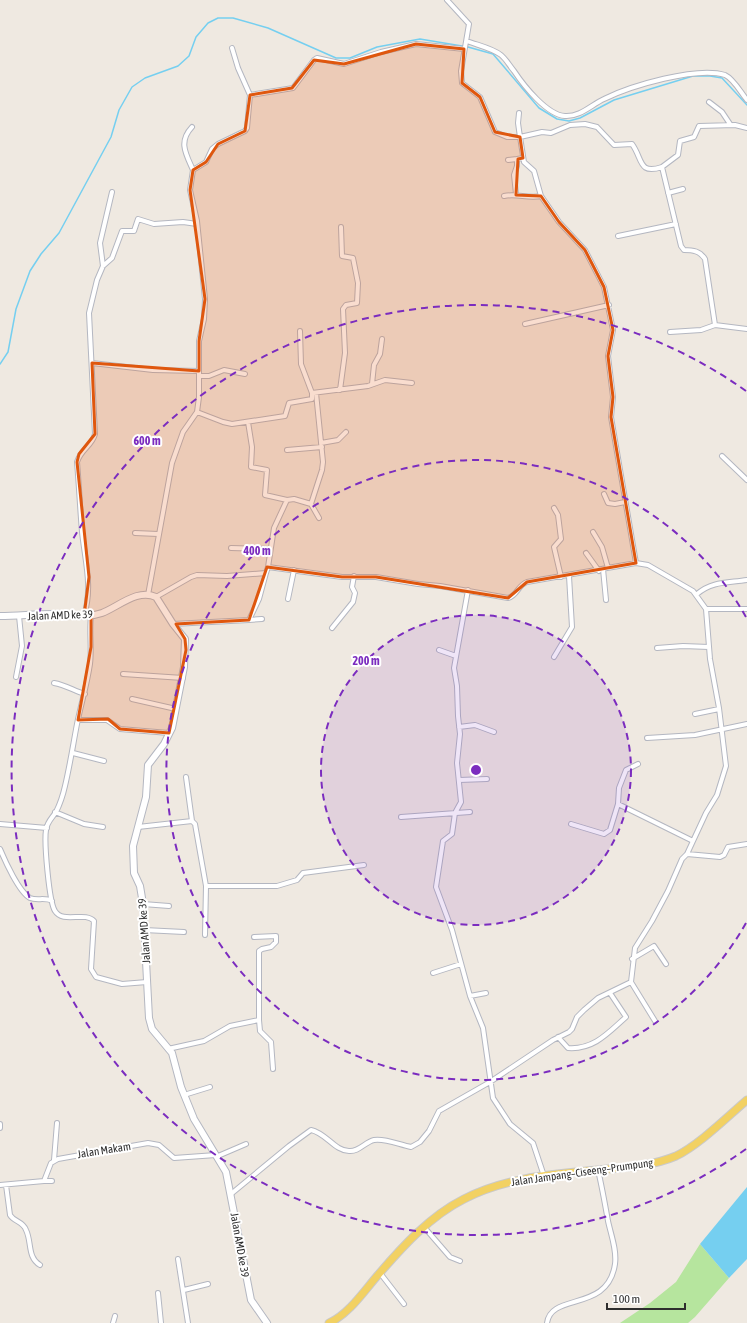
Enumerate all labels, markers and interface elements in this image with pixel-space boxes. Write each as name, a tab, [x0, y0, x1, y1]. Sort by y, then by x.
text: 600 m	[133, 434, 161, 448]
text: 400 m	[242, 544, 271, 558]
street label: Jalan AMD ke 39	[27, 608, 93, 622]
text: 200 m	[352, 654, 380, 668]
centre of rings	[469, 763, 483, 777]
street label: Jalan AMD ke 39	[136, 898, 152, 964]
street label: Jalan Makam	[76, 1140, 132, 1160]
street label: Jalan Jampang–Ciseeng–Prumpung	[510, 1156, 654, 1188]
street label: Jalan AMD ke 39	[228, 1212, 252, 1278]
scale bar	[607, 1285, 685, 1311]
text: 100 m	[613, 1292, 640, 1306]

